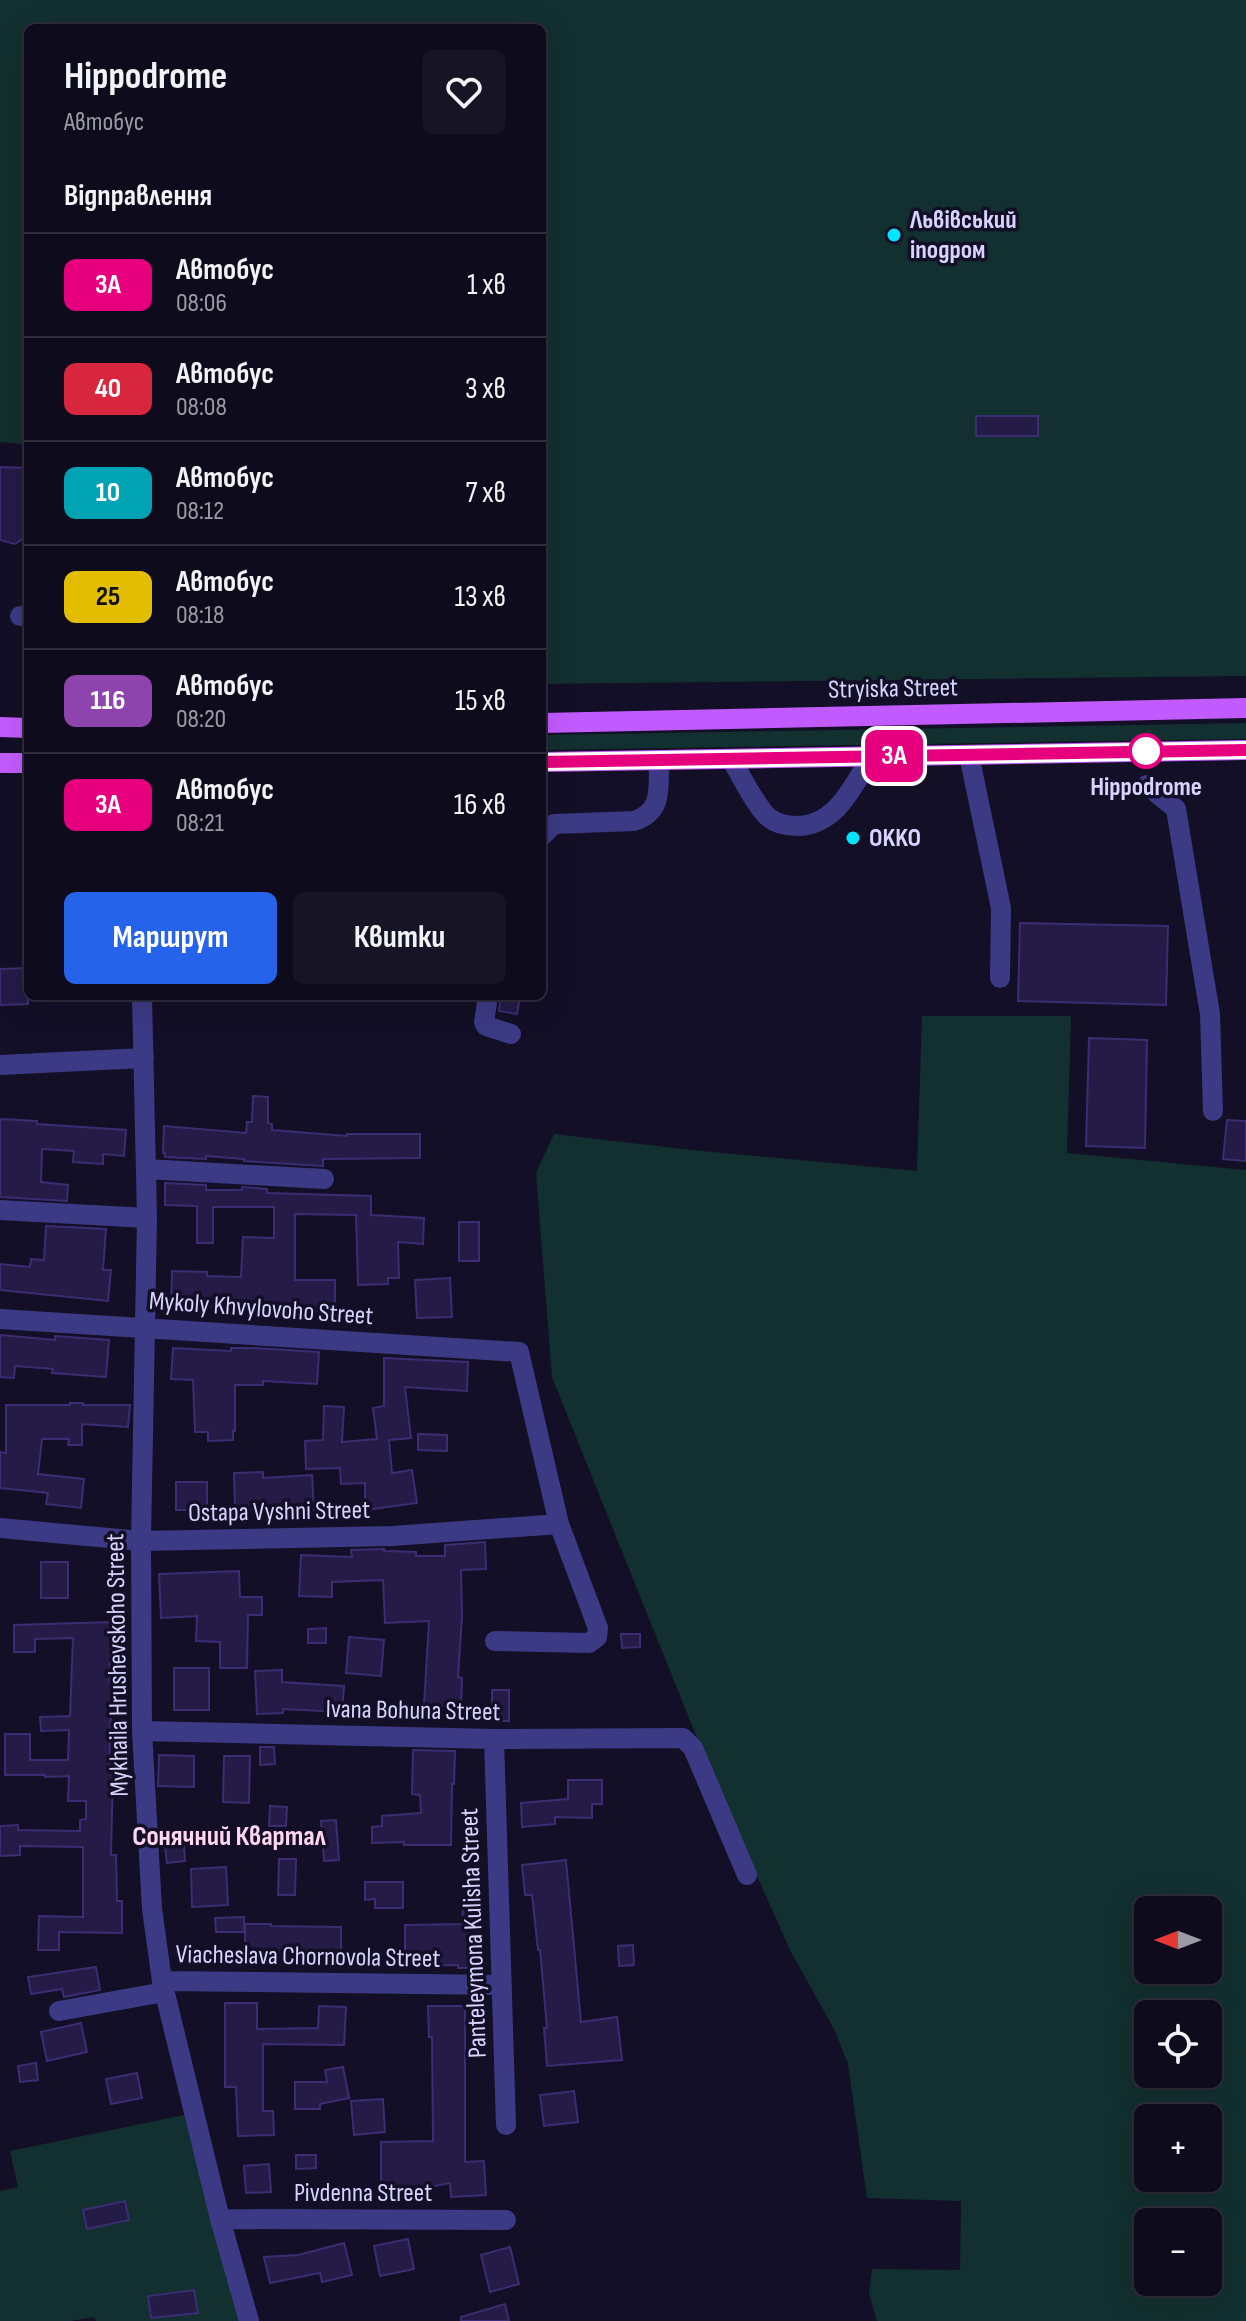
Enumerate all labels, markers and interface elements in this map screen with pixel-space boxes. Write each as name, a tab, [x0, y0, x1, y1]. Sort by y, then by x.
button: heart	[422, 50, 506, 134]
text: Hippodrome	[64, 54, 227, 99]
text: Автобус	[64, 107, 144, 138]
text: Відправлення	[64, 178, 212, 214]
place label: Львівський іподром	[909, 205, 1017, 266]
marker: Львівський іподром	[885, 226, 903, 244]
text: Автобус	[176, 252, 274, 288]
text: 1 хв	[467, 267, 506, 303]
text: 3А	[95, 268, 121, 301]
text: 08:06	[176, 288, 227, 319]
text: Автобус	[176, 356, 274, 392]
text: 3 хв	[465, 371, 506, 407]
text: 40	[95, 372, 121, 405]
text: 08:08	[176, 392, 227, 423]
text: Автобус	[176, 460, 274, 496]
text: 7 хв	[466, 475, 506, 511]
text: 10	[96, 476, 120, 509]
text: 08:12	[176, 496, 224, 527]
text: Автобус	[176, 564, 274, 600]
text: 13 хв	[454, 579, 506, 615]
text: 25	[96, 580, 120, 613]
text: 08:18	[176, 600, 224, 631]
text: Автобус	[176, 668, 274, 704]
street label: Stryiska Street	[828, 672, 958, 706]
text: 15 хв	[455, 683, 506, 719]
text: 116	[90, 684, 126, 717]
text: 08:20	[176, 704, 226, 735]
line badge: 3А	[858, 730, 930, 782]
marker: Hippodrome	[1129, 734, 1163, 768]
text: 3А	[881, 739, 907, 772]
text: Автобус	[176, 772, 274, 808]
place label: Hippodrome	[1090, 772, 1202, 803]
text: 16 хв	[454, 787, 506, 823]
text: 3А	[95, 788, 121, 821]
text: 08:21	[176, 808, 224, 839]
place label: OKKO	[869, 823, 921, 854]
marker: OKKO	[844, 829, 862, 847]
button: Маршрут	[64, 892, 277, 984]
button: Квитки	[293, 892, 506, 984]
street label: Mykoly Khvylovoho Street	[148, 1286, 374, 1332]
street label: Ostapa Vyshni Street	[188, 1495, 370, 1529]
street label: Mykhaila Hrushevskoho Street	[100, 1533, 136, 1797]
street label: Ivana Bohuna Street	[325, 1694, 501, 1728]
street label: Panteleymona Kulisha Street	[454, 1807, 494, 2058]
district label: Сонячний Квартал	[132, 1820, 326, 1853]
north arrow	[1134, 1896, 1222, 1984]
map controls	[1134, 1896, 1222, 2296]
street label: Viacheslava Chornovola Street	[175, 1939, 441, 1975]
button: locate	[1134, 2000, 1222, 2088]
button: +	[1134, 2104, 1222, 2192]
street label: Pivdenna Street	[294, 2178, 432, 2209]
button: −	[1134, 2208, 1222, 2296]

